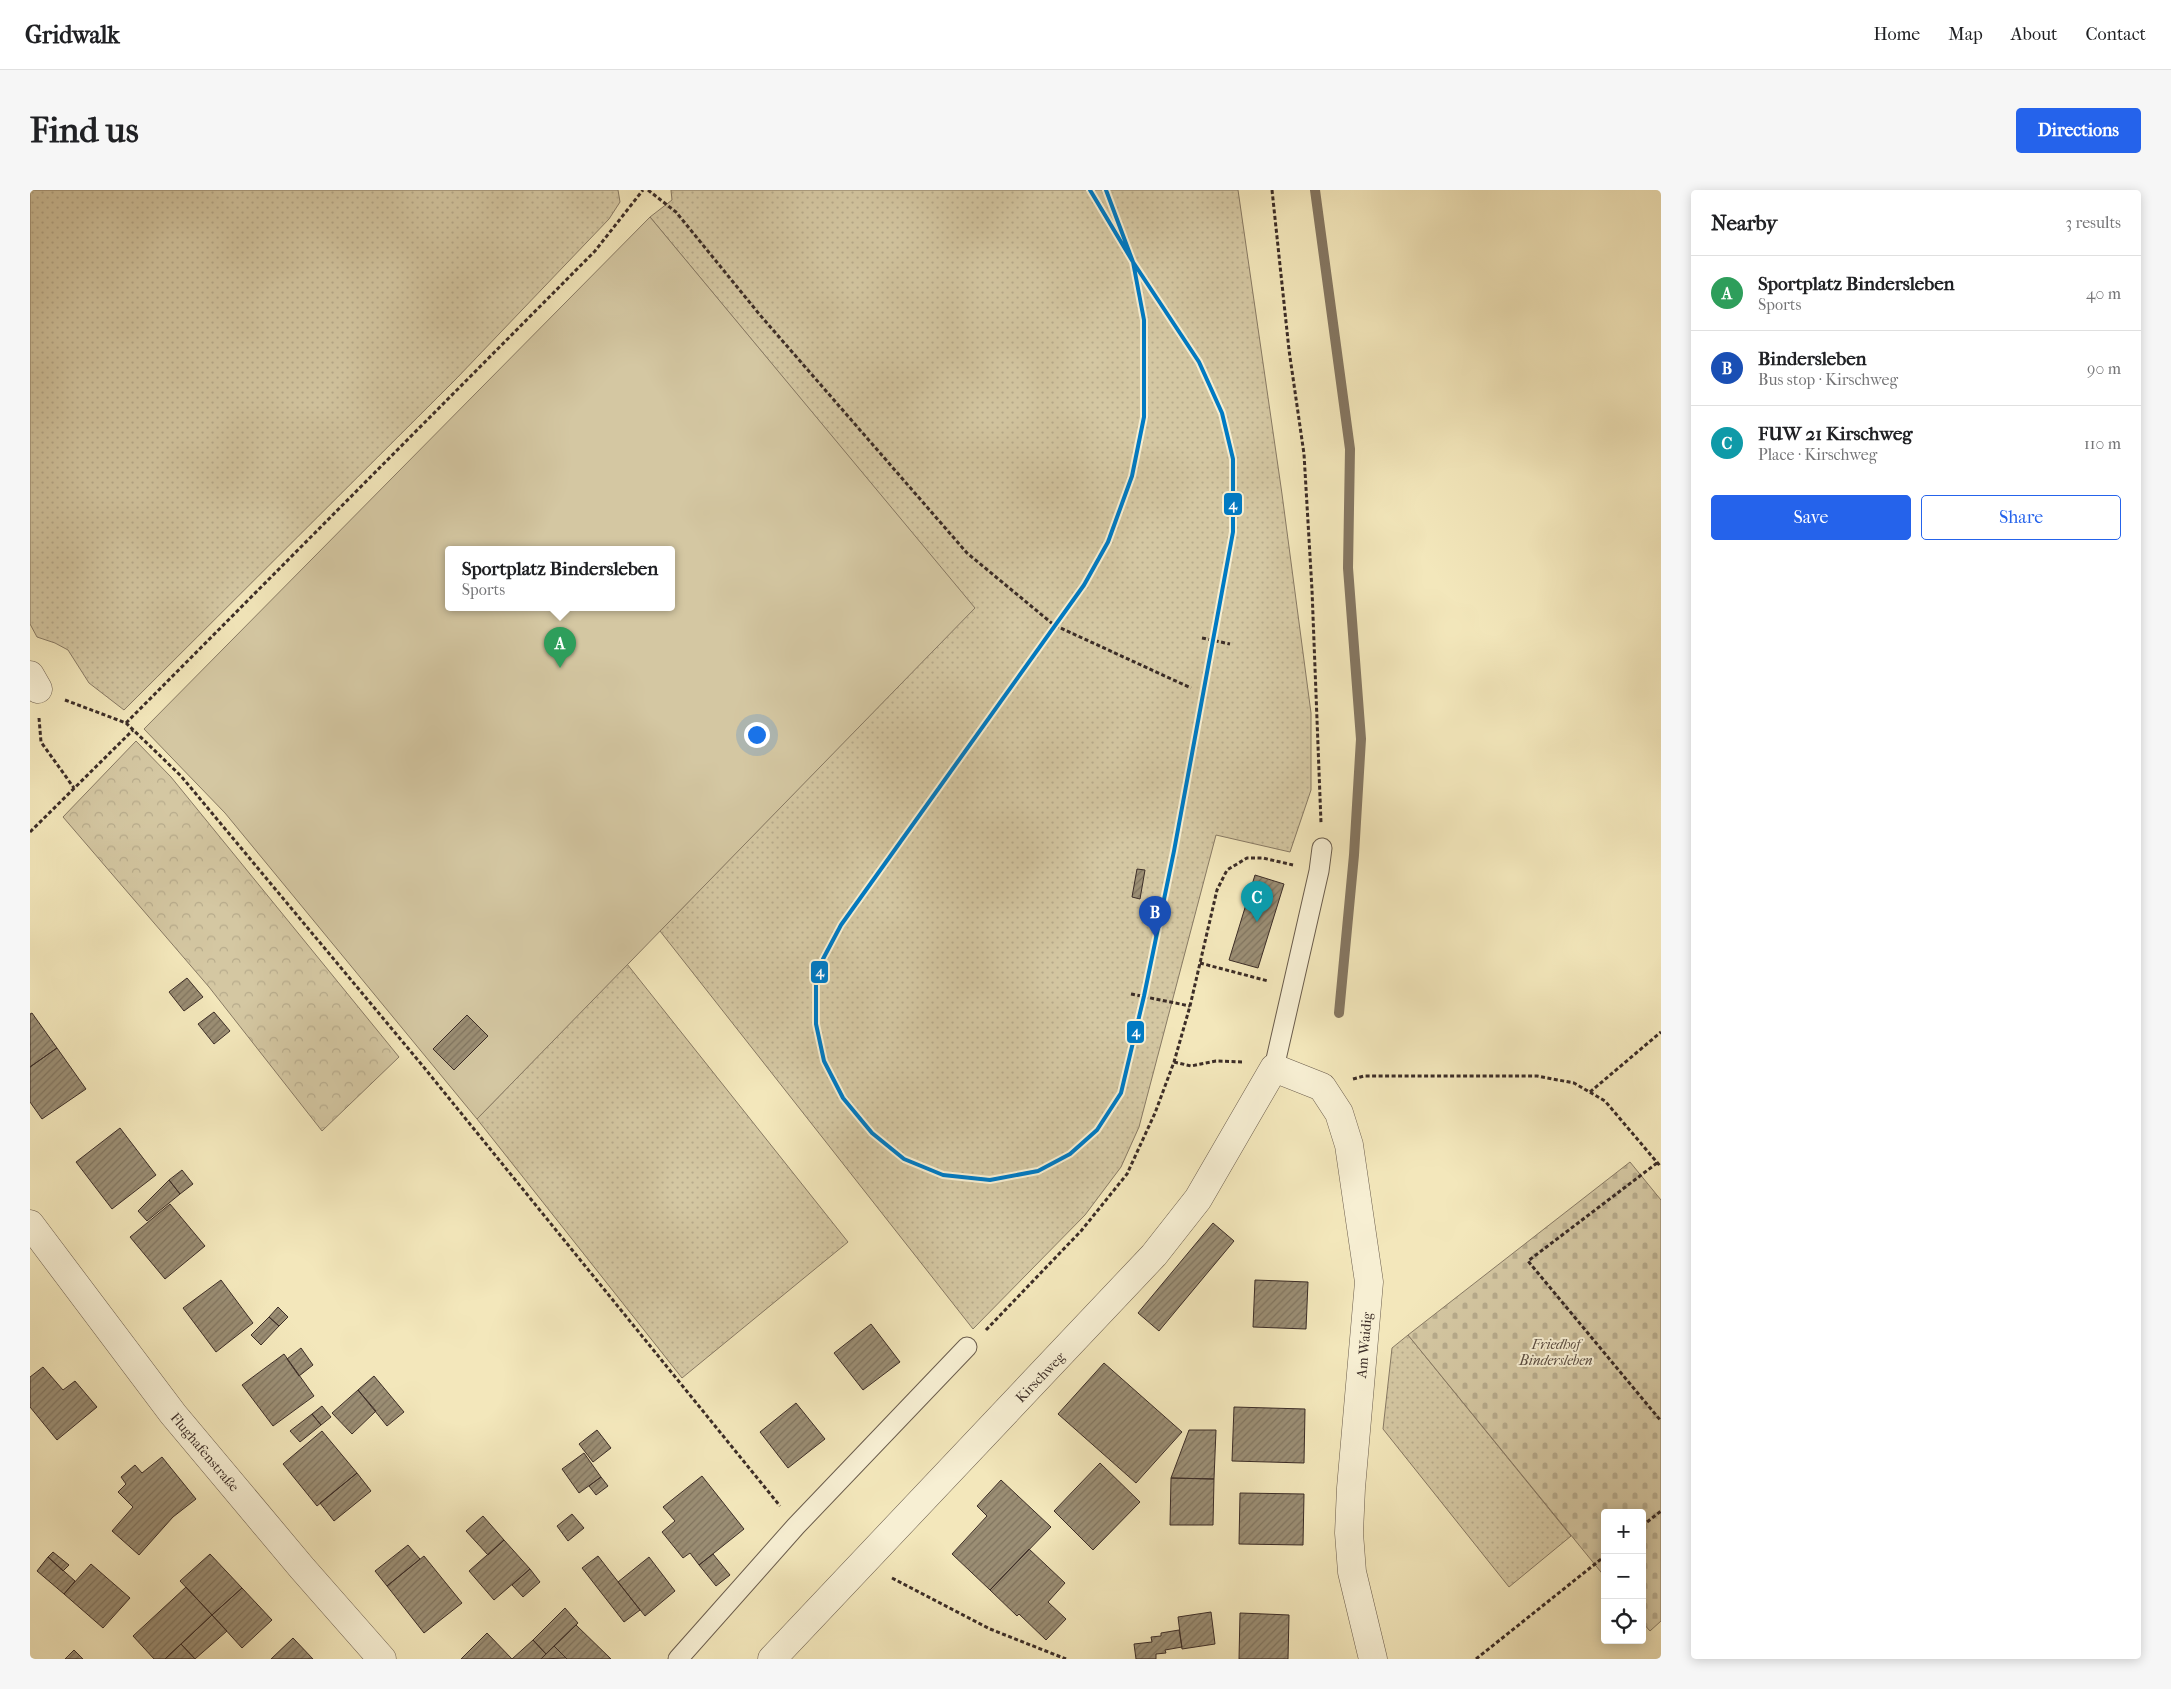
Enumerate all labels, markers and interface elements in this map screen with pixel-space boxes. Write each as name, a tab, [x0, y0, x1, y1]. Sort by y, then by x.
text: Gridwalk	[25, 21, 120, 49]
text: Home	[1873, 24, 1920, 45]
text: Map	[1948, 24, 1983, 45]
text: About	[2011, 24, 2057, 45]
text: Contact	[2085, 24, 2146, 45]
button: Directions	[2016, 108, 2141, 153]
text: Find us	[30, 110, 139, 151]
text: Nearby	[1711, 211, 1777, 235]
text: 3 results	[2065, 213, 2121, 232]
text: Sportplatz Bindersleben	[1758, 273, 1955, 295]
text: A	[1722, 284, 1732, 303]
text: 40 m	[2086, 284, 2121, 303]
text: Sports	[1758, 295, 1801, 314]
text: Bindersleben	[1758, 348, 1867, 370]
text: B	[1722, 359, 1732, 378]
text: 90 m	[2087, 359, 2121, 378]
text: Bus stop · Kirschweg	[1758, 370, 1898, 389]
text: FUW 21 Kirschweg	[1758, 423, 1912, 445]
text: C	[1722, 434, 1732, 453]
text: 110 m	[2084, 434, 2121, 453]
text: Place · Kirschweg	[1758, 445, 1877, 464]
line badge: 4	[1223, 492, 1243, 516]
button: Save	[1711, 495, 1911, 540]
button: Share	[1921, 495, 2121, 540]
text: 4	[1228, 496, 1238, 513]
popup	[445, 546, 675, 611]
text: Sportplatz Bindersleben	[462, 558, 658, 580]
text: Sports	[462, 580, 505, 599]
pin: A	[544, 627, 576, 668]
your location	[744, 722, 770, 748]
pin: C	[1241, 881, 1273, 922]
pin: B	[1139, 896, 1171, 937]
line badge: 4	[810, 960, 829, 984]
text: 4	[815, 963, 825, 980]
line badge: 4	[1126, 1020, 1145, 1044]
text: 4	[1131, 1023, 1141, 1040]
street label: Am Waidig	[1353, 1311, 1376, 1380]
park label: Friedhof Bindersleben	[1518, 1336, 1593, 1369]
street label: Kirschweg	[1012, 1348, 1069, 1406]
street label: Flughafenstraße	[167, 1409, 243, 1495]
map controls	[1601, 1509, 1646, 1644]
button: +	[1601, 1509, 1646, 1554]
button: −	[1601, 1554, 1646, 1599]
button: locate	[1601, 1599, 1646, 1644]

